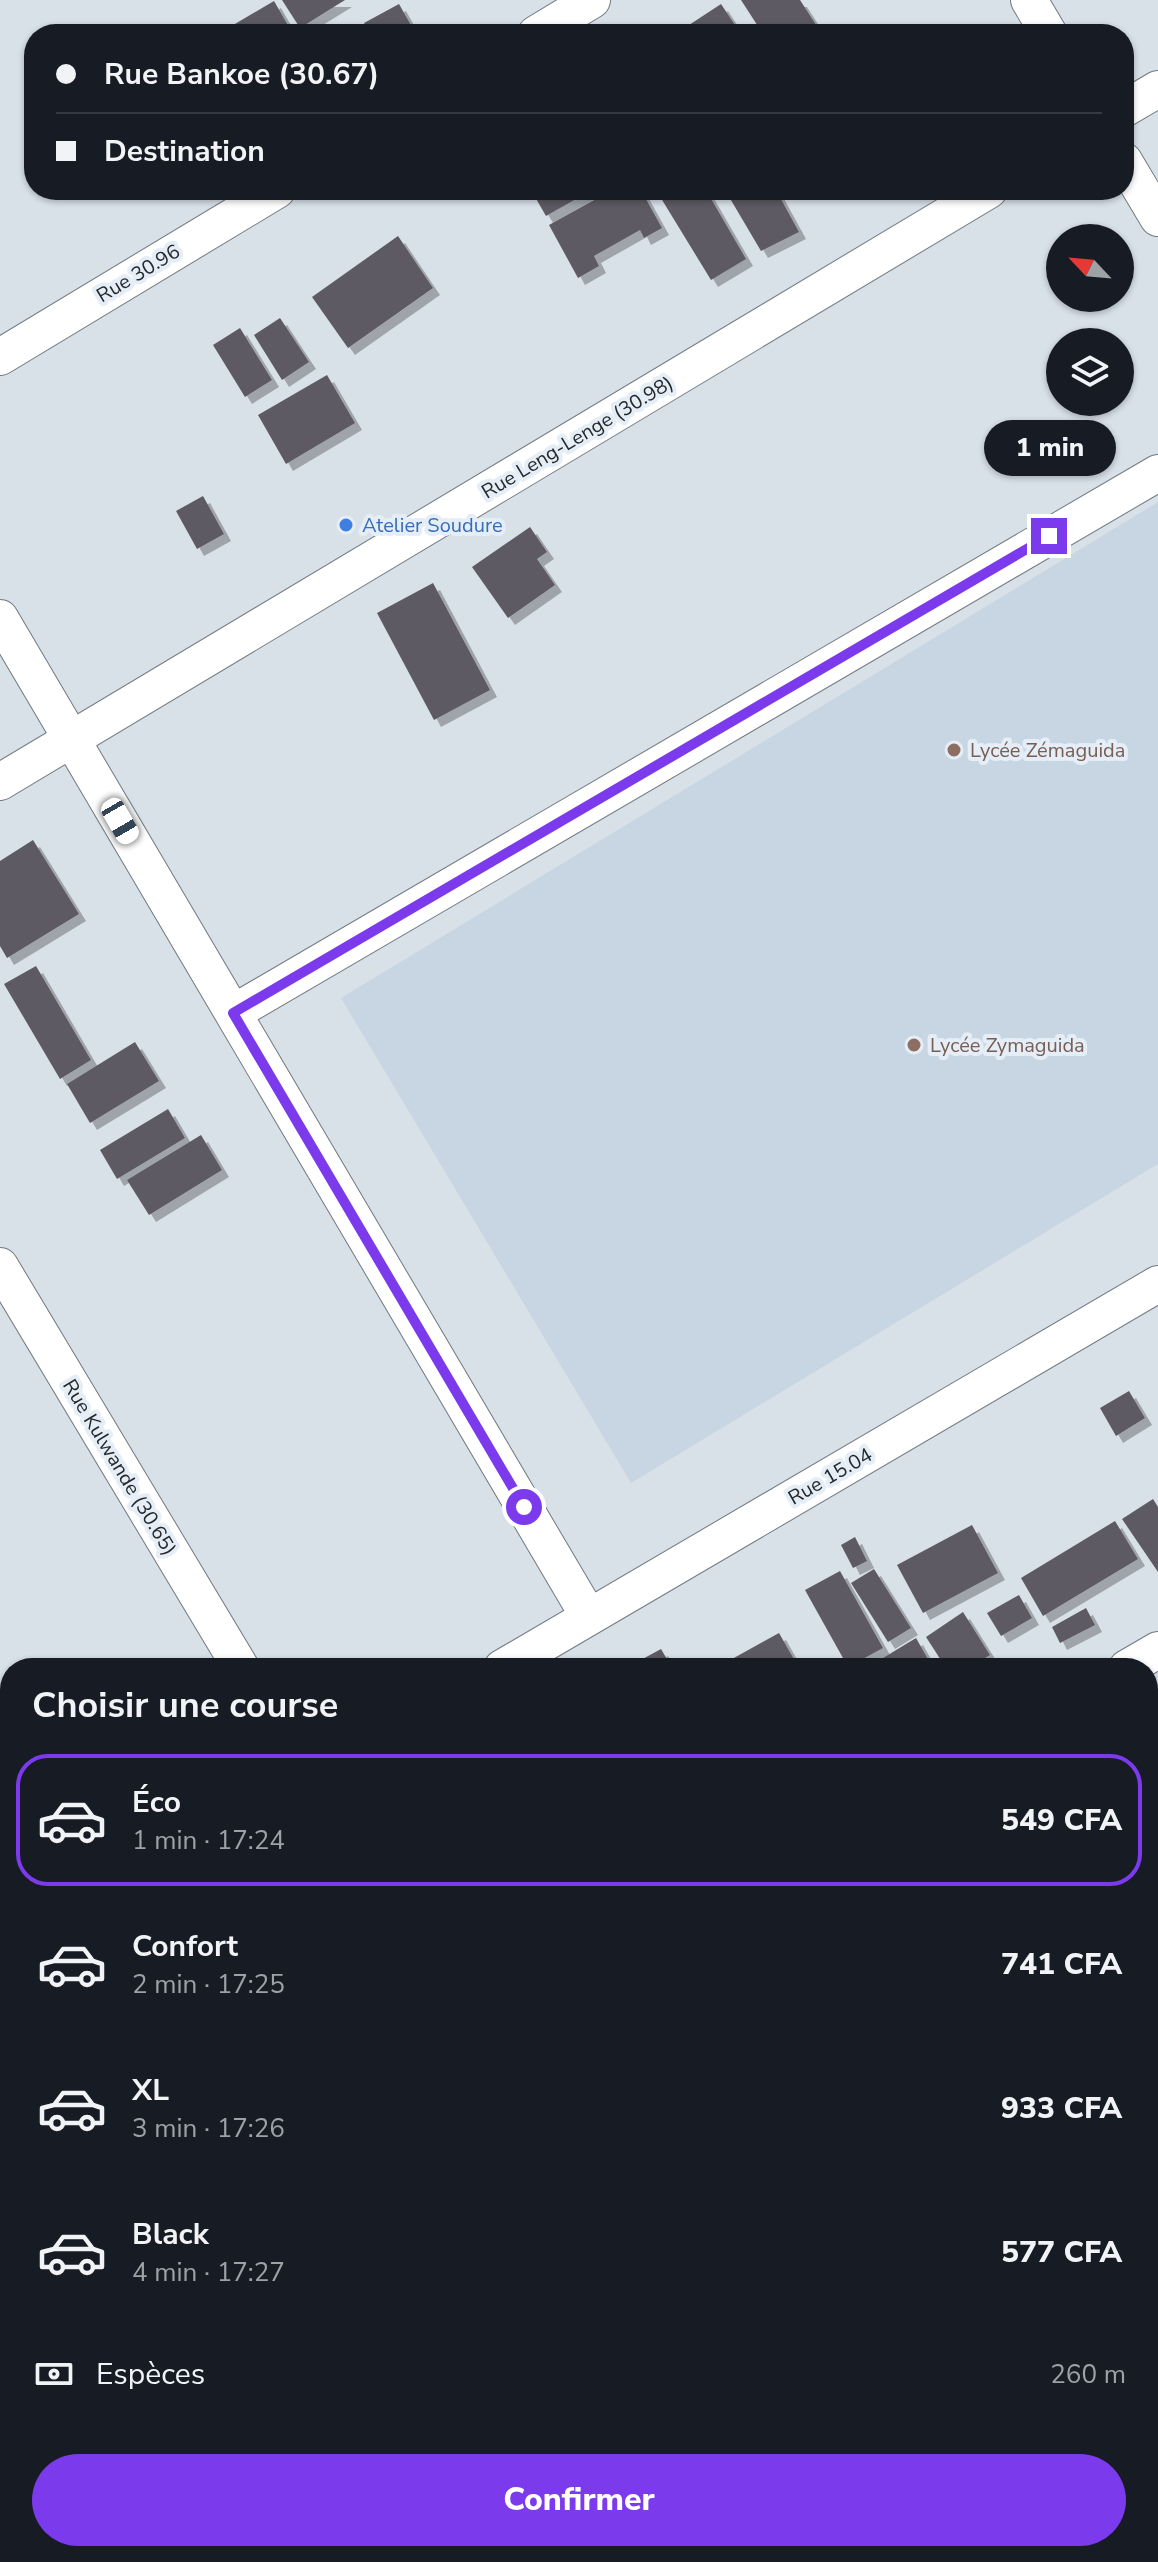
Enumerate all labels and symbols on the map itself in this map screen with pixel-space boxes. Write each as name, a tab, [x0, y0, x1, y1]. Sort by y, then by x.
north arrow	[1046, 224, 1134, 312]
street label: Rue 30.96	[91, 238, 185, 309]
street label: Rue Leng-Lenge (30.98)	[477, 370, 678, 505]
callout: 1 min	[983, 420, 1115, 476]
place label: Atelier Soudure	[362, 512, 503, 539]
marker: Atelier Soudure	[337, 516, 355, 534]
route end	[1031, 518, 1067, 554]
place label: Lycée Zémaguida	[970, 737, 1125, 764]
marker: Lycée Zémaguida	[945, 741, 963, 759]
car	[98, 794, 142, 848]
place label: Lycée Zymaguida	[930, 1032, 1085, 1059]
marker: Lycée Zymaguida	[905, 1036, 923, 1054]
street label: Rue Kulwande (30.65)	[56, 1374, 183, 1560]
street label: Rue 15.04	[783, 1442, 877, 1511]
route start	[506, 1489, 542, 1525]

